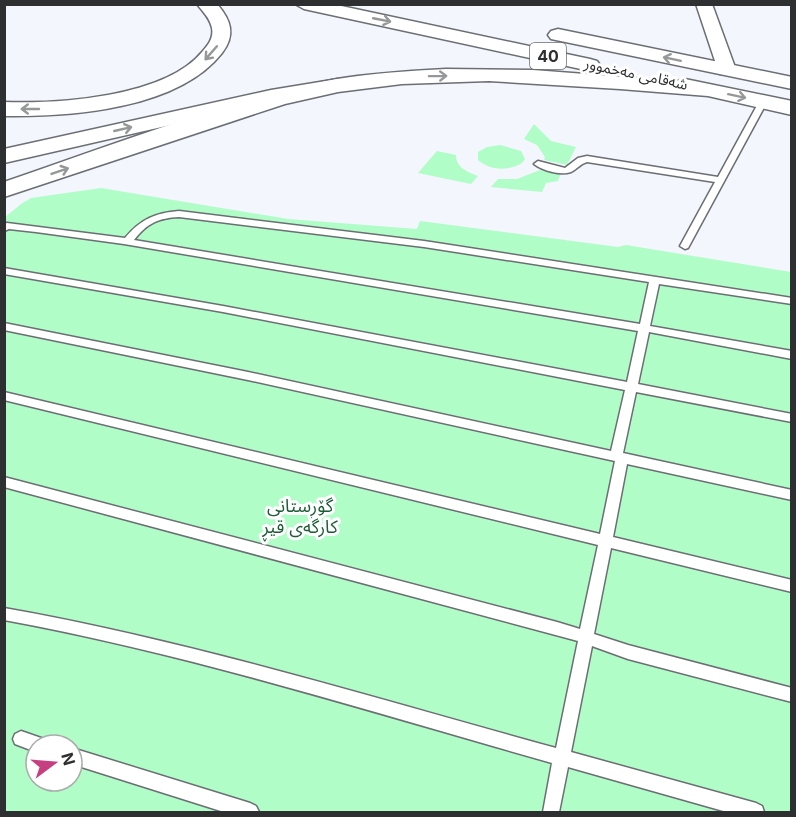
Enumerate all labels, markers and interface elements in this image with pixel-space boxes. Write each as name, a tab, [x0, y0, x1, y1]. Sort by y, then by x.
one-way arrow	[372, 15, 392, 26]
road number: 40	[530, 43, 566, 69]
one-way arrow	[205, 45, 219, 61]
street label: شەقامی مەخموور	[582, 53, 690, 94]
one-way arrow	[663, 53, 683, 64]
one-way arrow	[427, 70, 447, 81]
one-way arrow	[727, 91, 747, 102]
one-way arrow	[20, 103, 40, 115]
one-way arrow	[113, 122, 132, 134]
one-way arrow	[50, 165, 69, 176]
park label: گۆڕستانی کارگەی قیڕ	[261, 495, 338, 542]
north arrow	[24, 733, 84, 793]
text: N	[57, 750, 80, 767]

